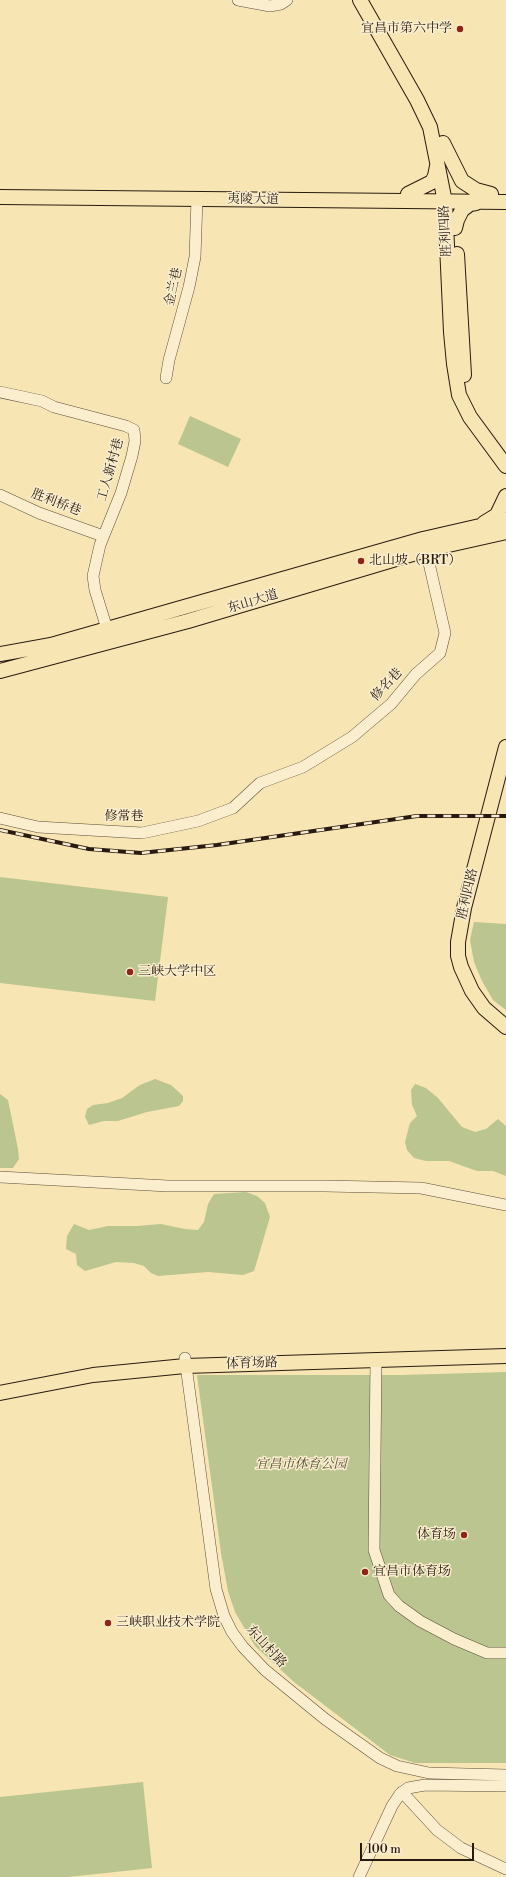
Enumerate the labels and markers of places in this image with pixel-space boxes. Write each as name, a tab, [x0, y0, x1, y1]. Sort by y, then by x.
place label: 宜昌市第六中学	[361, 21, 452, 37]
marker: 宜昌市第六中学	[455, 24, 465, 34]
place label: 北山坡（BRT）	[369, 553, 461, 569]
marker: 北山坡（BRT）	[356, 556, 366, 566]
place label: 三峡大学中区	[138, 964, 216, 980]
marker: 三峡大学中区	[125, 967, 135, 977]
place label: 体育场	[417, 1527, 456, 1543]
marker: 体育场	[459, 1530, 469, 1540]
place label: 宜昌市体育场	[373, 1564, 451, 1580]
marker: 宜昌市体育场	[360, 1567, 370, 1577]
place label: 三峡职业技术学院	[116, 1615, 220, 1631]
marker: 三峡职业技术学院	[103, 1618, 113, 1628]

